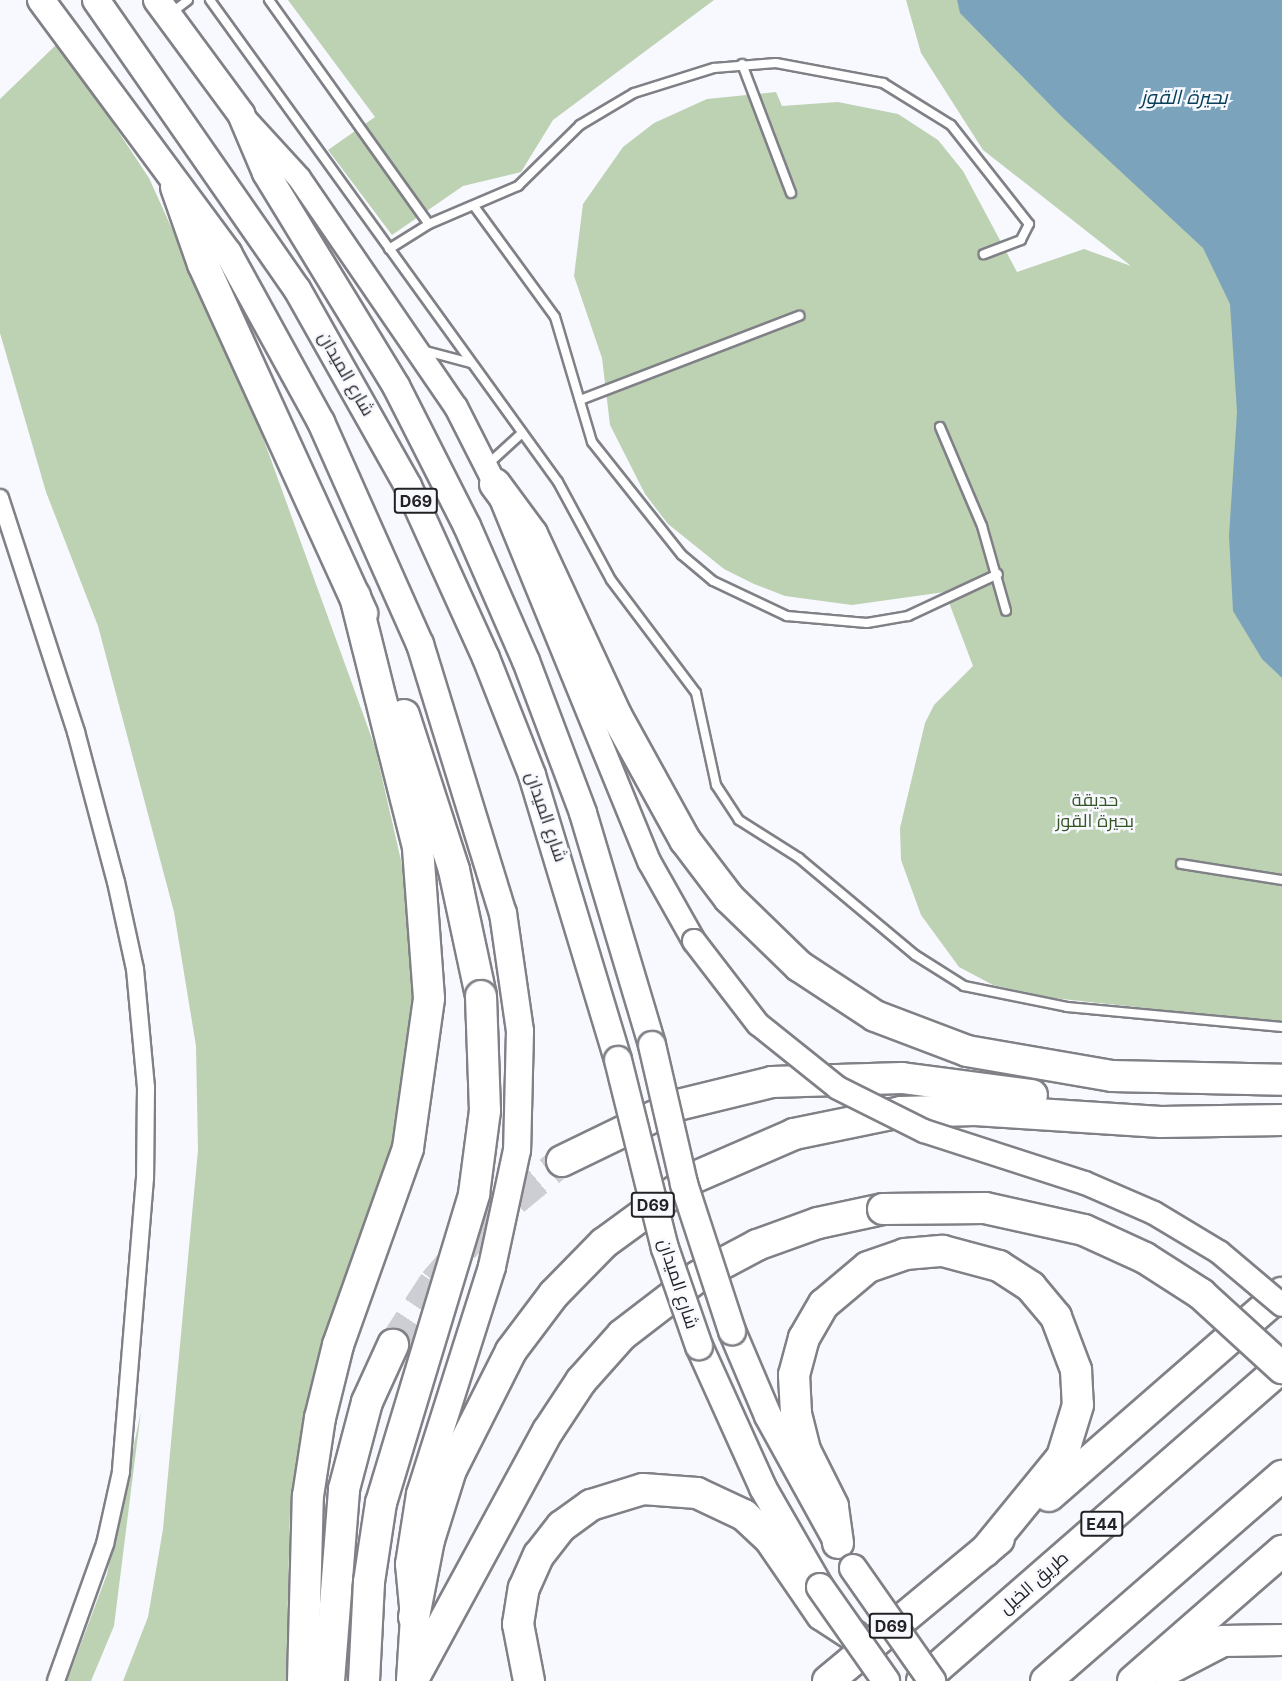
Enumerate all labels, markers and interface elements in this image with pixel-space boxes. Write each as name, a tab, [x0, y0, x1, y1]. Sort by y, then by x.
water label: بحيرة القوز	[1140, 85, 1228, 109]
street label: شارع الميدان	[313, 328, 379, 420]
road number: D69	[394, 488, 438, 514]
street label: شارع الميدان	[521, 769, 571, 865]
park label: حديقة بحيرة القوز	[1056, 790, 1134, 832]
road number: D69	[630, 1192, 676, 1218]
street label: شارع الميدان	[653, 1236, 703, 1332]
road number: E44	[1080, 1511, 1124, 1537]
street label: طريق الخيل	[995, 1547, 1073, 1619]
road number: D69	[868, 1613, 914, 1639]

